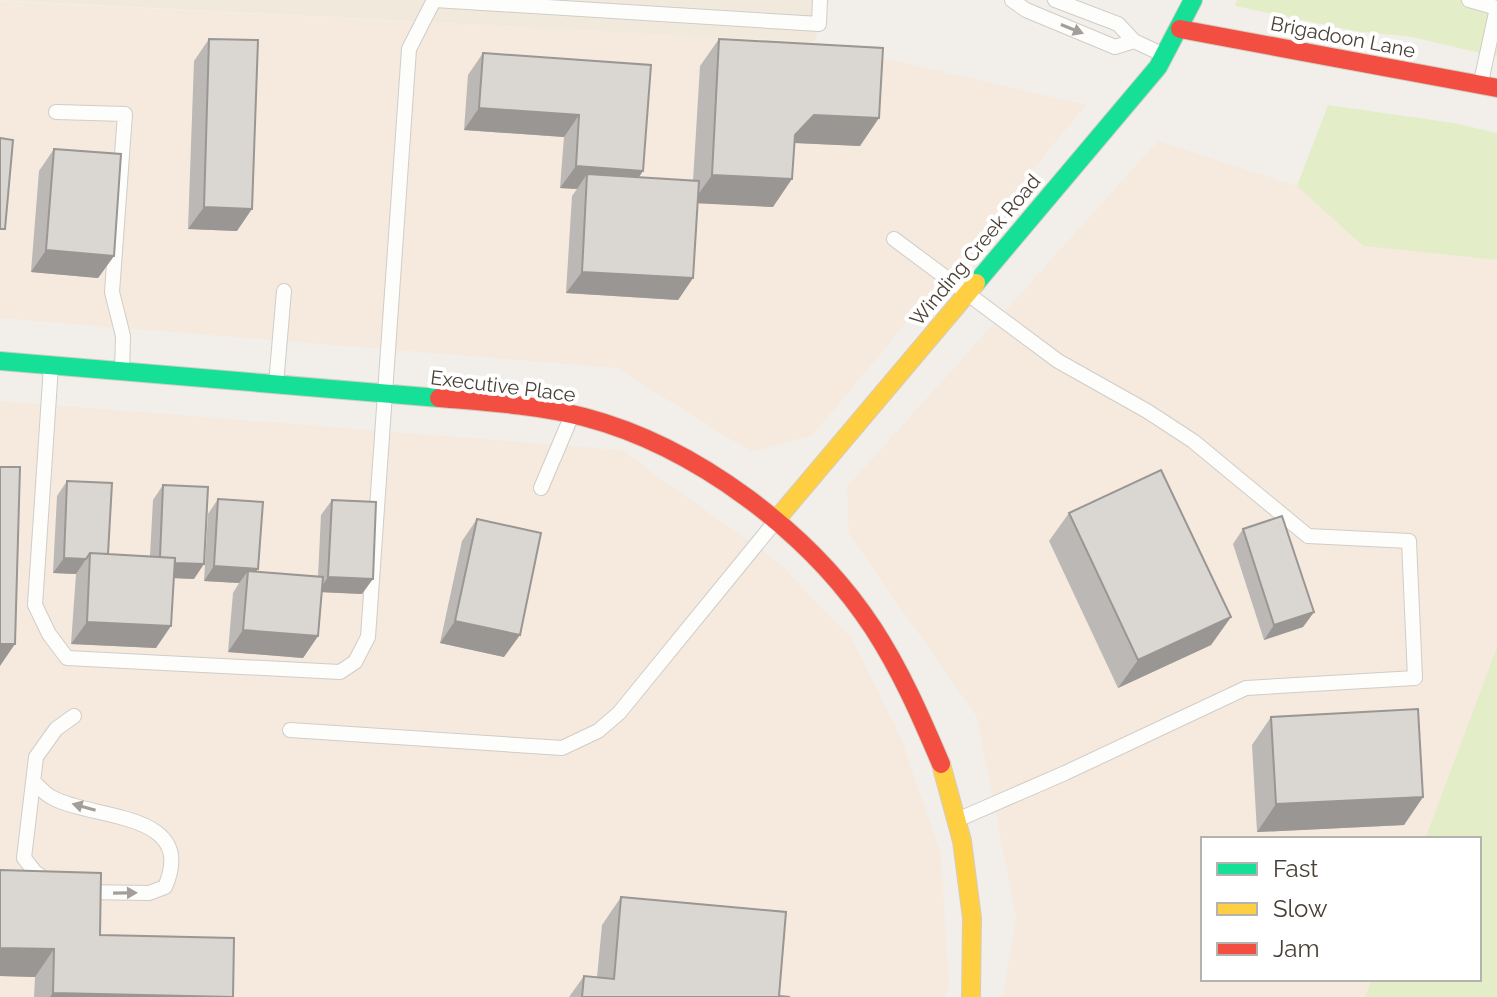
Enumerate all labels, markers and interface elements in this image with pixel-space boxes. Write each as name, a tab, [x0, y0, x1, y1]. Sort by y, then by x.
street label: Brigadoon Lane	[1269, 11, 1418, 63]
one-way arrow	[1060, 23, 1084, 36]
street label: Winding Creek Road	[905, 169, 1045, 331]
street label: Executive Place	[429, 365, 577, 407]
one-way arrow	[71, 800, 95, 813]
legend	[1201, 837, 1481, 981]
text: Fast	[1273, 854, 1318, 883]
one-way arrow	[113, 887, 138, 900]
text: Slow	[1273, 894, 1328, 923]
text: Jam	[1273, 934, 1319, 963]

